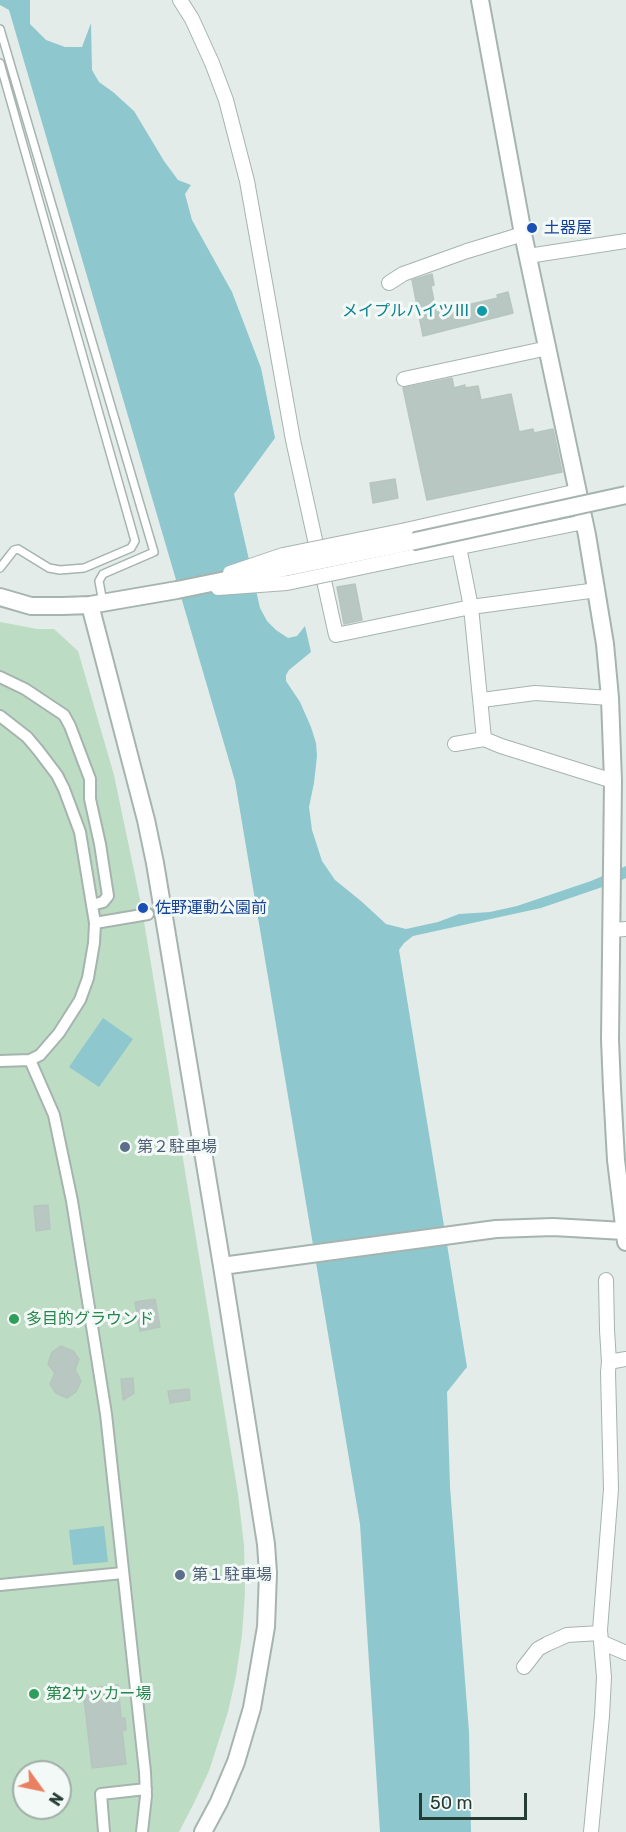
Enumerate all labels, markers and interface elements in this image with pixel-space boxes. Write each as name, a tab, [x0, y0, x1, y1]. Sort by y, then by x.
place label: 土器屋	[544, 218, 592, 238]
marker: 土器屋	[525, 221, 539, 235]
place label: メイプルハイツⅢ	[342, 301, 470, 321]
marker: メイプルハイツⅢ	[475, 304, 489, 318]
place label: 佐野運動公園前	[155, 898, 267, 918]
marker: 佐野運動公園前	[136, 901, 150, 915]
place label: 第２駐車場	[137, 1137, 217, 1157]
marker: 第２駐車場	[118, 1140, 132, 1154]
place label: 多目的グラウンド	[26, 1309, 154, 1329]
marker: 多目的グラウンド	[7, 1312, 21, 1326]
place label: 第１駐車場	[192, 1565, 272, 1585]
marker: 第１駐車場	[173, 1568, 187, 1582]
place label: 第2サッカー場	[46, 1684, 151, 1704]
marker: 第2サッカー場	[27, 1687, 41, 1701]
north arrow	[12, 1760, 72, 1820]
scale bar	[422, 1781, 530, 1819]
text: N	[45, 1789, 67, 1809]
text: 50 m	[430, 1792, 473, 1814]

